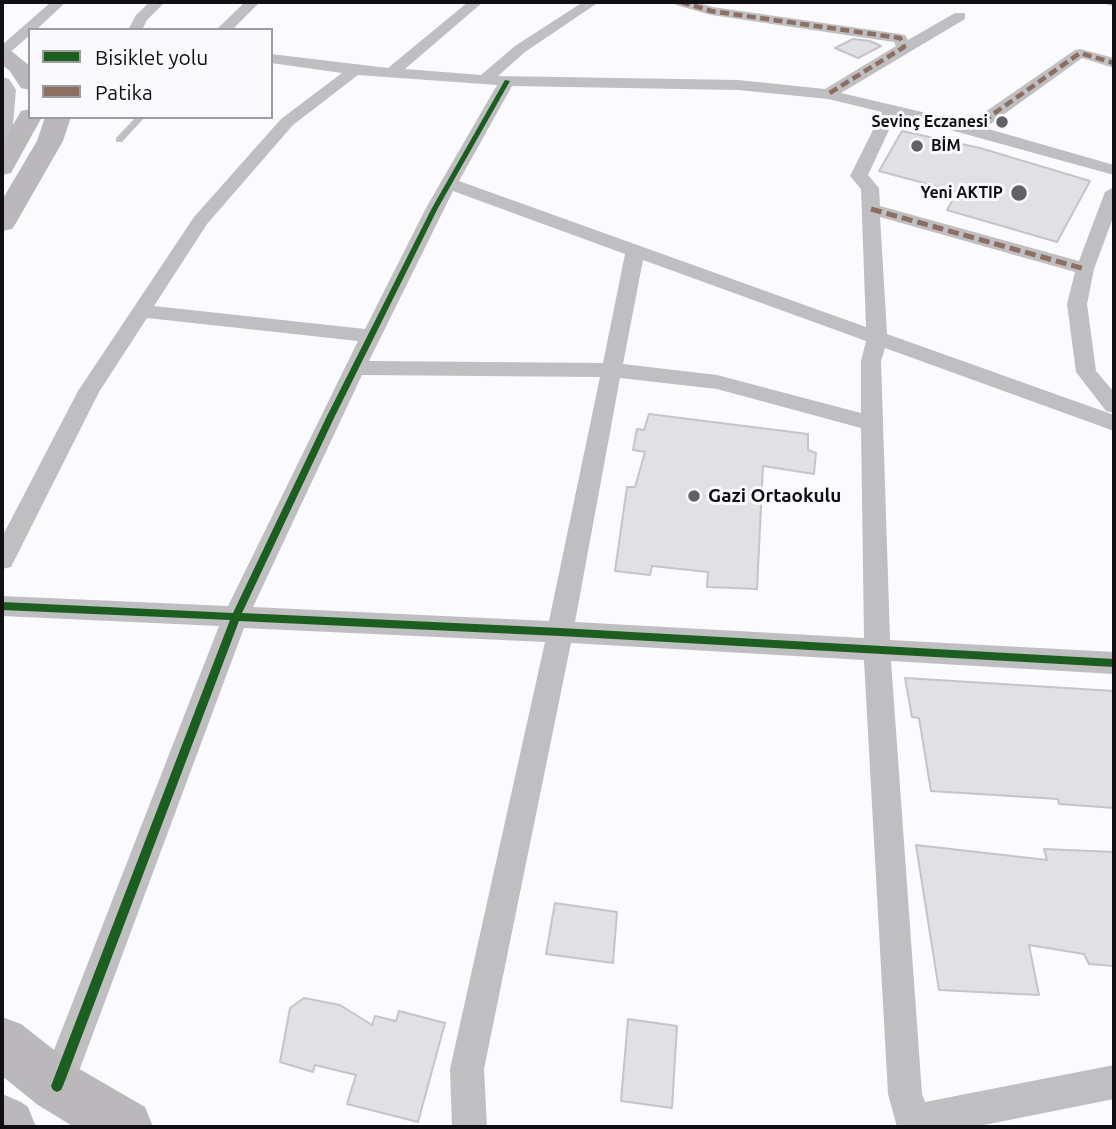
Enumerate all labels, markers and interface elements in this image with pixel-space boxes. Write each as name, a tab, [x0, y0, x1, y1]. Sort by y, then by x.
legend	[28, 28, 273, 119]
text: Bisiklet yolu	[95, 45, 208, 69]
text: Patika	[95, 80, 153, 104]
place label: Sevinç Eczanesi	[872, 112, 988, 132]
marker: Sevinç Eczanesi	[994, 114, 1010, 130]
place label: BİM	[931, 136, 961, 156]
marker: BİM	[909, 138, 925, 154]
place label: Yeni AKTIP	[920, 183, 1003, 203]
marker: Yeni AKTIP	[1009, 183, 1029, 203]
place label: Gazi Ortaokulu	[708, 485, 841, 507]
marker: Gazi Ortaokulu	[686, 488, 702, 504]

